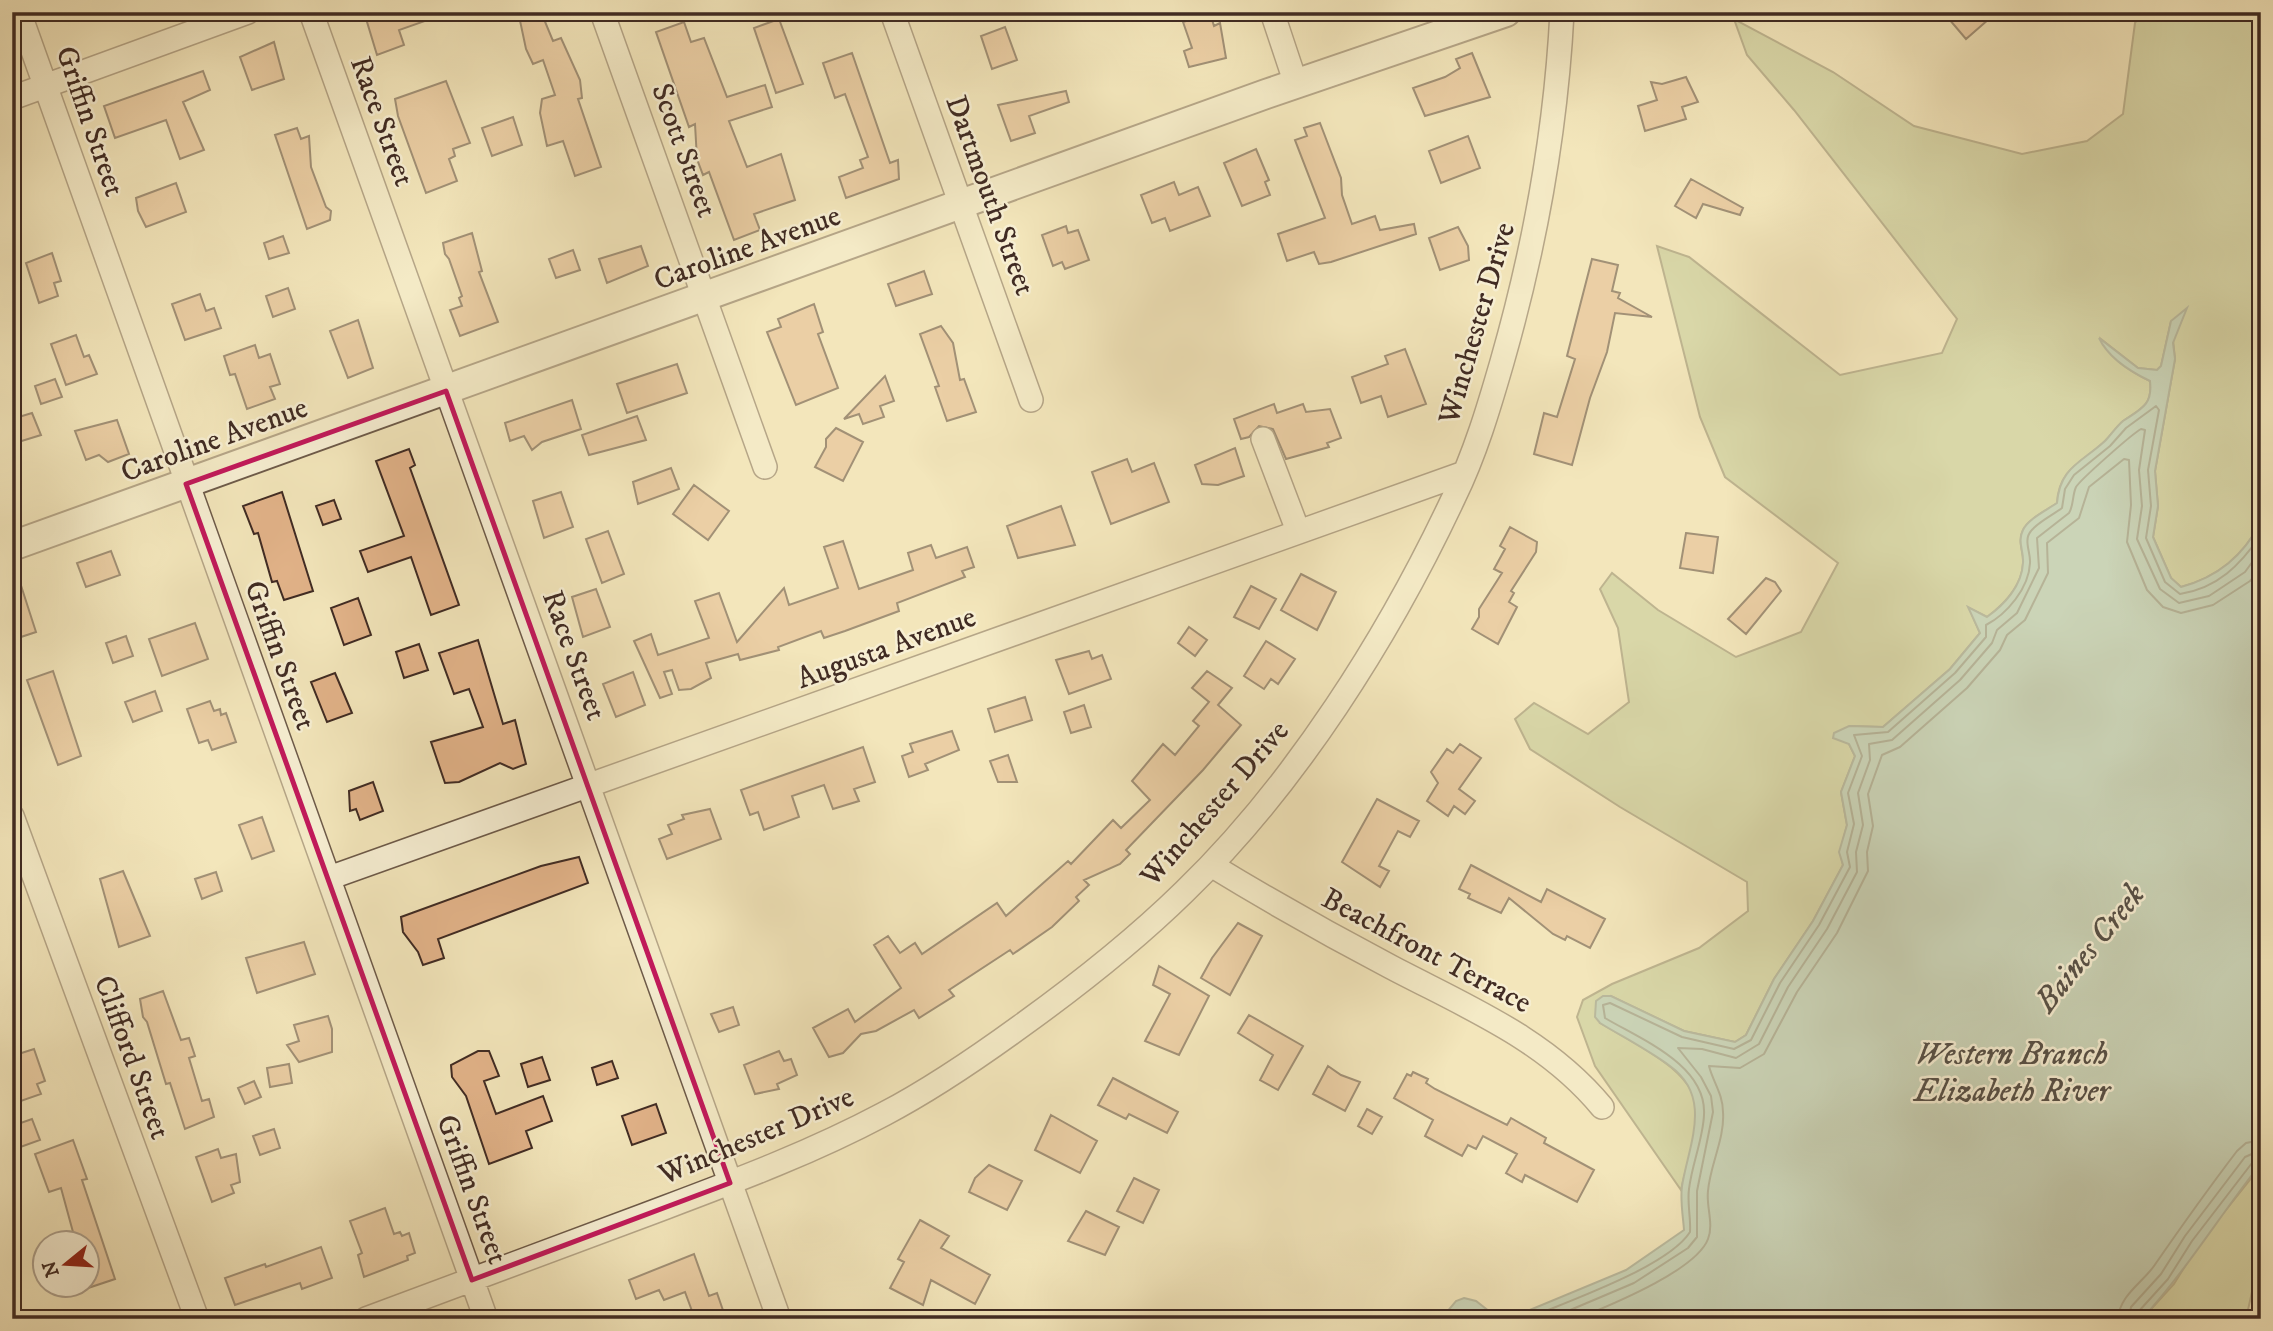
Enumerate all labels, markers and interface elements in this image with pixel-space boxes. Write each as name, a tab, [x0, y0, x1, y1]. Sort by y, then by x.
street label: Griffin Street	[47, 42, 133, 201]
street label: Race Street	[341, 52, 422, 191]
street label: Scott Street	[642, 78, 725, 223]
street label: Dartmouth Street	[936, 90, 1043, 301]
street label: Caroline Avenue	[649, 198, 846, 299]
street label: Winchester Drive	[1431, 218, 1524, 430]
street label: Caroline Avenue	[116, 390, 313, 491]
street label: Griffin Street	[235, 576, 324, 735]
street label: Race Street	[533, 586, 614, 725]
street label: Augusta Avenue	[792, 599, 981, 698]
street label: Winchester Drive	[1132, 713, 1297, 895]
water label: Baines Creek	[2026, 875, 2155, 1021]
street label: Beachfront Terrace	[1315, 880, 1537, 1022]
street label: Clifford Street	[85, 971, 178, 1144]
water label: Western Branch Elizabeth River	[1912, 1035, 2112, 1112]
street label: Winchester Drive	[653, 1079, 860, 1194]
street label: Griffin Street	[427, 1110, 516, 1269]
north arrow	[32, 1230, 102, 1300]
text: N	[38, 1257, 65, 1280]

